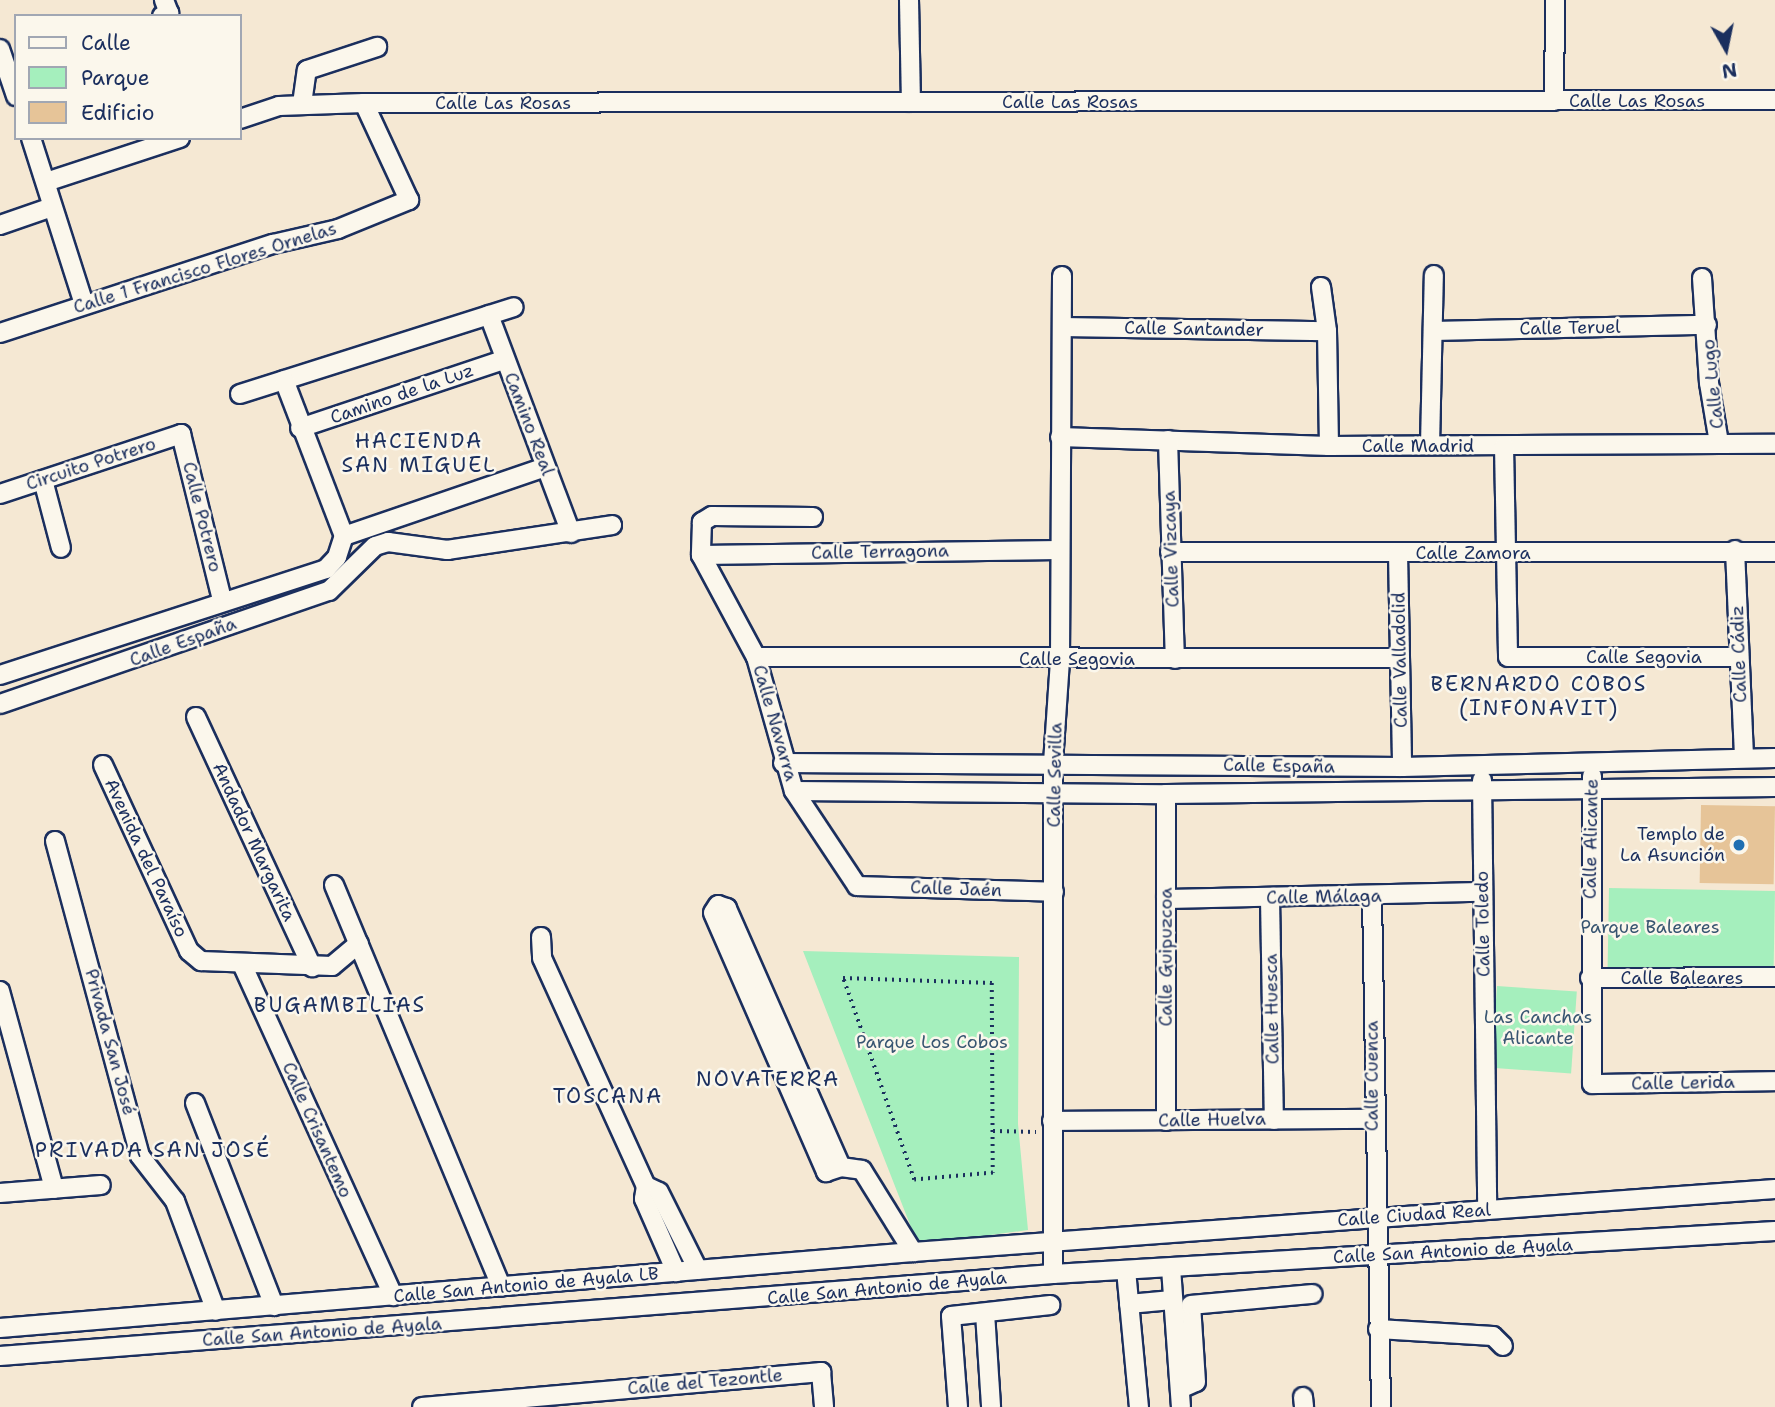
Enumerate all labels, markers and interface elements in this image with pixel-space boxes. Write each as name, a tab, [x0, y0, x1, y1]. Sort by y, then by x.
legend	[14, 14, 242, 140]
north arrow	[1691, 14, 1761, 84]
text: Calle	[81, 29, 131, 57]
text: N	[1720, 57, 1739, 84]
text: Parque	[81, 64, 150, 92]
street label: Calle Las Rosas	[1569, 90, 1705, 112]
street label: Calle Las Rosas	[1002, 91, 1138, 113]
street label: Calle Las Rosas	[435, 92, 571, 114]
text: Edificio	[81, 99, 154, 127]
street label: Calle 1 Francisco Flores Ornelas	[71, 218, 339, 318]
street label: Calle Teruel	[1519, 316, 1621, 340]
street label: Calle Santander	[1124, 317, 1264, 341]
street label: Calle Lugo	[1698, 338, 1728, 430]
street label: Camino de la Luz	[327, 359, 477, 429]
street label: Camino Real	[499, 369, 559, 479]
district label: HACIENDA SAN MIGUEL	[343, 428, 495, 478]
street label: Circuito Potrero	[23, 433, 159, 495]
street label: Calle Madrid	[1362, 435, 1474, 457]
street label: Calle Potrero	[178, 460, 226, 574]
street label: Calle Vizcaya	[1158, 490, 1184, 608]
street label: Calle Terragona	[811, 540, 949, 564]
street label: Calle Zamora	[1415, 542, 1531, 564]
street label: Calle Valladolid	[1388, 592, 1412, 728]
street label: Calle Cádiz	[1727, 605, 1751, 703]
street label: Calle España	[127, 613, 239, 671]
street label: Calle Segovia	[1586, 646, 1702, 668]
street label: Calle Segovia	[1019, 648, 1135, 670]
street label: Calle Navarra	[748, 663, 802, 783]
district label: BERNARDO COBOS (INFONAVIT)	[1432, 671, 1646, 721]
street label: Calle Sevilla	[1043, 722, 1067, 828]
street label: Calle España	[1223, 754, 1335, 778]
street label: Andador Margarita	[208, 759, 300, 925]
street label: Avenida del Paraíso	[100, 775, 192, 941]
street label: Calle Alicante	[1579, 779, 1603, 899]
place label: Templo de La Asunción	[1620, 824, 1725, 866]
marker: Templo de La Asunción	[1731, 837, 1747, 853]
street label: Calle Toledo	[1471, 871, 1495, 977]
street label: Calle Jaén	[910, 877, 1002, 901]
street label: Calle Málaga	[1266, 885, 1382, 909]
street label: Calle Guipuzcoa	[1155, 888, 1177, 1026]
park label: Parque Baleares	[1580, 916, 1720, 938]
street label: Calle Huesca	[1260, 953, 1284, 1065]
street label: Privada San José	[80, 967, 140, 1117]
street label: Calle Baleares	[1620, 967, 1744, 989]
district label: BUGAMBILIAS	[255, 992, 425, 1018]
park label: Las Canchas Alicante	[1484, 1007, 1592, 1050]
street label: Calle Cuenca	[1361, 1021, 1383, 1131]
park label: Parque Los Cobos	[856, 1031, 1008, 1053]
street label: Calle Crisantemo	[277, 1059, 357, 1201]
district label: NOVATERRA	[697, 1066, 839, 1092]
street label: Calle Lerida	[1631, 1071, 1735, 1095]
district label: TOSCANA	[554, 1083, 662, 1109]
street label: Calle Huelva	[1158, 1108, 1266, 1132]
district label: PRIVADA SAN JOSÉ	[37, 1137, 269, 1163]
street label: Calle Ciudad Real	[1337, 1199, 1491, 1231]
street label: Calle San Antonio de Ayala	[1332, 1234, 1574, 1268]
street label: Calle San Antonio de Ayala LB	[393, 1263, 659, 1307]
street label: Calle San Antonio de Ayala	[766, 1267, 1008, 1309]
street label: Calle San Antonio de Ayala	[201, 1313, 443, 1351]
street label: Calle del Tezontle	[627, 1364, 783, 1400]

